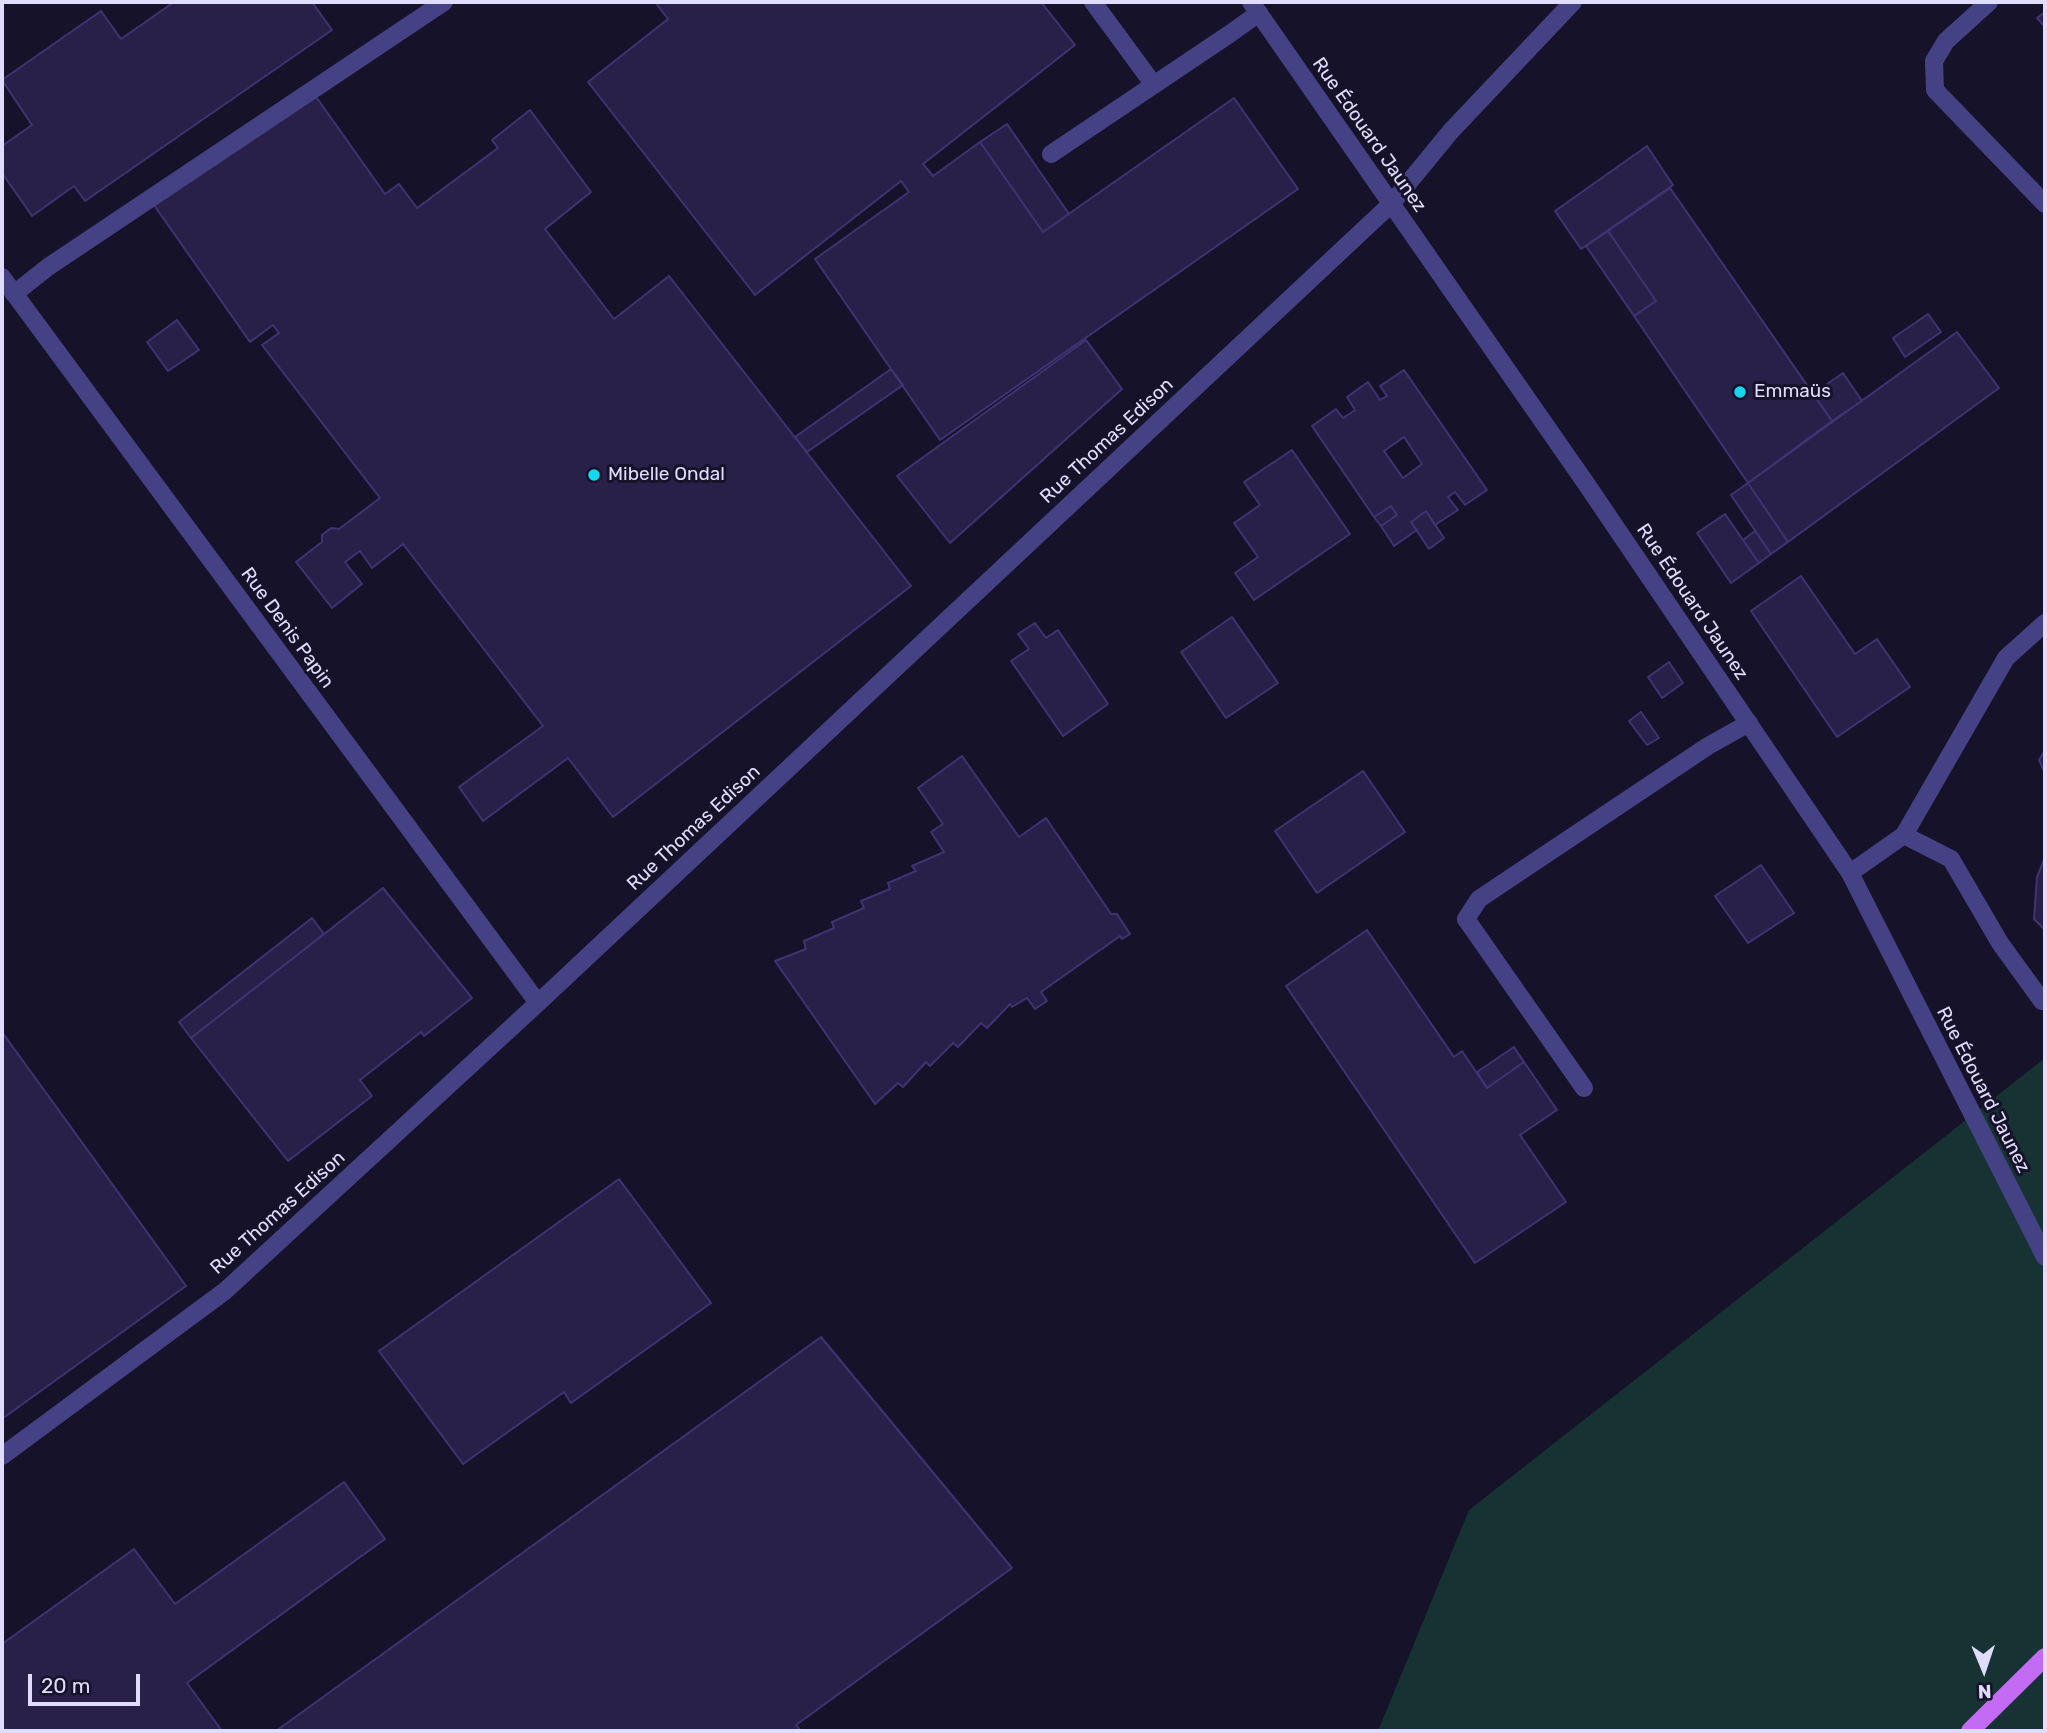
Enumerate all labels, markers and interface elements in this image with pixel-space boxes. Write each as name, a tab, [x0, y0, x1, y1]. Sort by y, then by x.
street label: Rue Édouard Jaunez	[1307, 53, 1431, 217]
street label: Rue Thomas Edison	[1036, 374, 1178, 508]
place label: Emmaüs	[1754, 381, 1831, 403]
marker: Emmaüs	[1732, 384, 1748, 400]
place label: Mibelle Ondal	[608, 464, 725, 486]
marker: Mibelle Ondal	[586, 467, 602, 483]
street label: Rue Édouard Jaunez	[1631, 520, 1753, 684]
street label: Rue Denis Papin	[236, 563, 338, 693]
street label: Rue Thomas Edison	[623, 761, 765, 895]
street label: Rue Édouard Jaunez	[1931, 1003, 2035, 1177]
street label: Rue Thomas Edison	[206, 1147, 350, 1279]
north arrow	[1949, 1635, 2019, 1705]
scale bar	[32, 1660, 144, 1704]
text: 20 m	[41, 1673, 90, 1698]
text: N	[1978, 1680, 1992, 1703]

